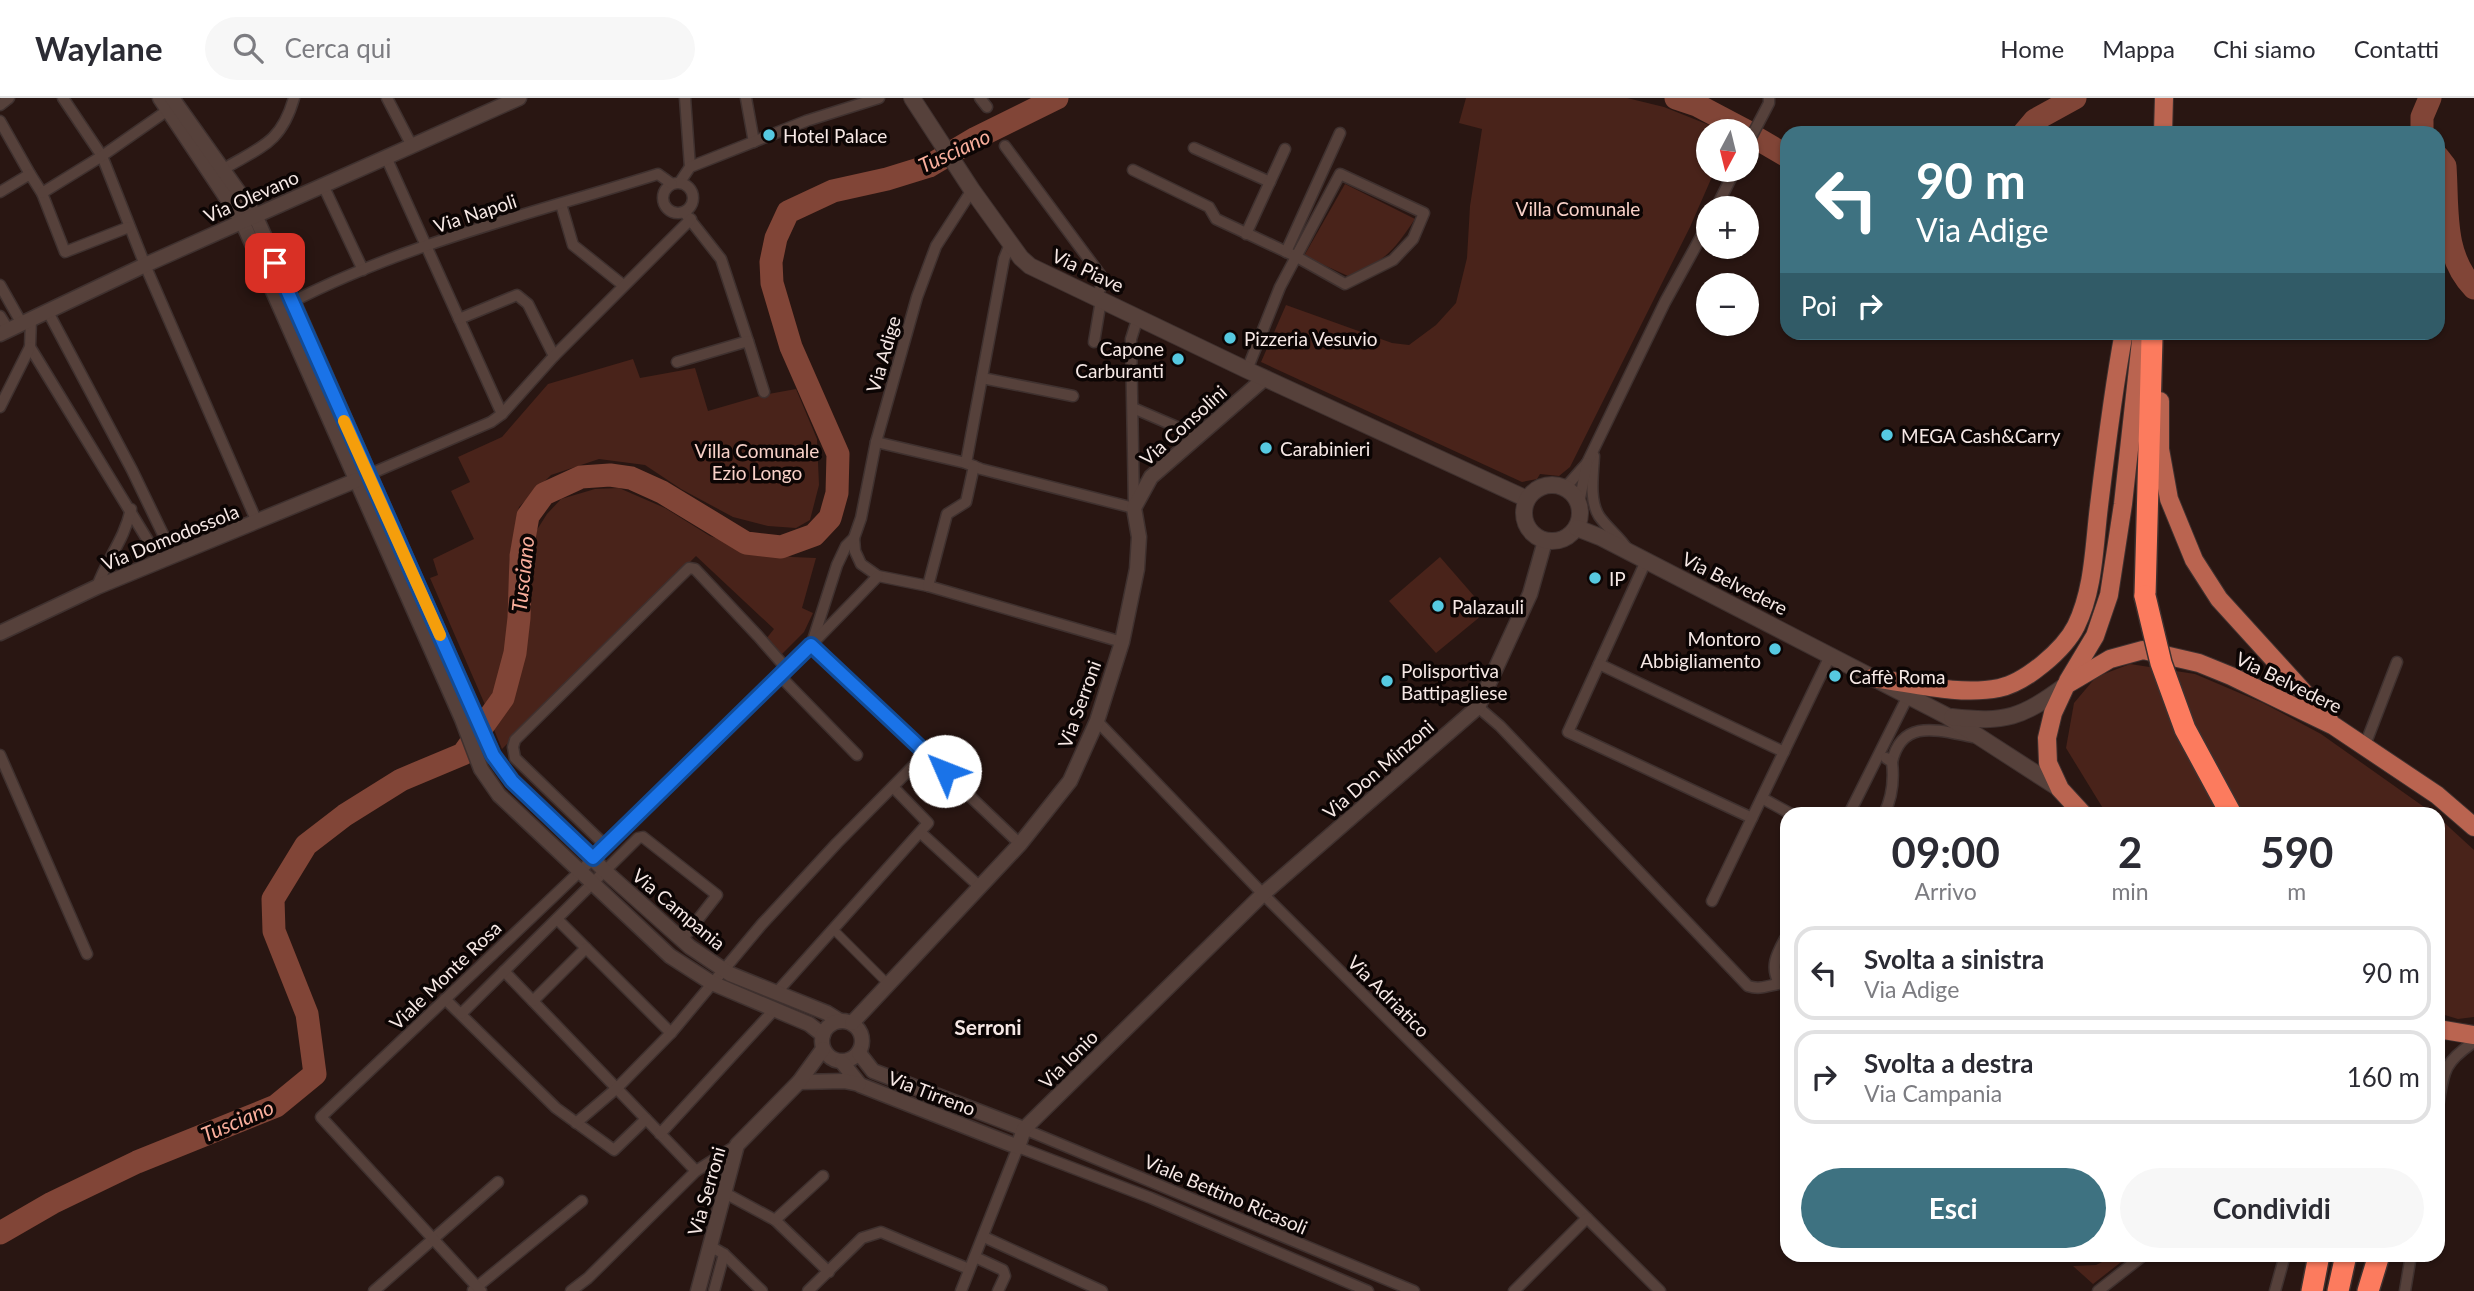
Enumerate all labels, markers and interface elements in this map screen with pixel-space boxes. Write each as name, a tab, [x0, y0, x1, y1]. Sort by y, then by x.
search box	[205, 17, 695, 80]
text: Waylane	[35, 28, 163, 68]
icon: search	[229, 29, 267, 67]
text: Cerca qui	[285, 32, 392, 64]
text: Home	[2000, 34, 2064, 63]
text: Mappa	[2102, 34, 2175, 63]
text: Chi siamo	[2213, 34, 2316, 63]
text: Contatti	[2354, 34, 2439, 63]
north arrow	[1696, 119, 1759, 182]
map controls	[1696, 119, 1759, 336]
water label: Tusciano	[914, 123, 994, 177]
place label: Hotel Palace	[783, 124, 887, 147]
marker: Hotel Palace	[761, 127, 777, 143]
text: 90 m	[1916, 151, 2026, 209]
icon: left	[1801, 154, 1892, 245]
street label: Via Olevano	[200, 165, 302, 227]
street label: Via Napoli	[431, 189, 519, 237]
button: +	[1696, 196, 1759, 259]
park label: Villa Comunale	[1516, 197, 1640, 220]
text: Via Adige	[1916, 210, 2049, 249]
pin	[245, 233, 305, 293]
street label: Via Piave	[1048, 243, 1128, 297]
icon: arrive	[256, 244, 294, 282]
button: −	[1696, 273, 1759, 336]
icon: right	[1851, 287, 1889, 325]
text: Poi	[1801, 290, 1837, 322]
street label: Via Adige	[861, 313, 905, 395]
place label: Pizzeria Vesuvio	[1244, 327, 1377, 350]
marker: Pizzeria Vesuvio	[1222, 330, 1238, 346]
place label: Capone Carburanti	[1075, 337, 1164, 382]
marker: Capone Carburanti	[1170, 351, 1186, 367]
street label: Via Consolini	[1135, 380, 1231, 470]
place label: MEGA Cash&Carry	[1901, 424, 2061, 447]
marker: MEGA Cash&Carry	[1879, 427, 1895, 443]
place label: Carabinieri	[1280, 437, 1370, 460]
park label: Villa Comunale Ezio Longo	[695, 439, 819, 484]
marker: Carabinieri	[1258, 440, 1274, 456]
street label: Via Domodossola	[98, 499, 242, 575]
water label: Tusciano	[506, 535, 538, 613]
street label: Via Belvedere	[1678, 547, 1792, 619]
place label: IP	[1609, 567, 1626, 590]
marker: IP	[1587, 570, 1603, 586]
place label: Palazauli	[1452, 595, 1524, 618]
marker: Palazauli	[1430, 598, 1446, 614]
place label: Montoro Abbigliamento	[1640, 627, 1761, 672]
marker: Montoro Abbigliamento	[1767, 641, 1783, 657]
street label: Via Belvedere	[2232, 646, 2346, 718]
street label: Via Serroni	[1053, 657, 1105, 751]
place label: Polisportiva Battipagliese	[1401, 659, 1507, 704]
place label: Caffè Roma	[1849, 665, 1945, 688]
marker: Caffè Roma	[1827, 668, 1843, 684]
marker: Polisportiva Battipagliese	[1379, 673, 1395, 689]
street label: Via Don Minzoni	[1318, 715, 1438, 823]
position arrow	[908, 734, 982, 808]
text: 09:00	[1892, 827, 2000, 877]
text: 2	[2118, 827, 2142, 877]
text: 590	[2260, 827, 2333, 877]
street label: Via Campania	[628, 863, 730, 955]
text: Arrivo	[1915, 877, 1977, 905]
text: min	[2111, 877, 2149, 905]
text: m	[2287, 877, 2306, 905]
street label: Viale Monte Rosa	[384, 916, 506, 1034]
text: Svolta a sinistra	[1864, 943, 2044, 975]
street label: Via Adriatico	[1343, 950, 1435, 1042]
icon: left	[1805, 954, 1843, 992]
text: 90 m	[2362, 957, 2420, 989]
text: Via Adige	[1864, 975, 1959, 1003]
district label: Serroni	[954, 1014, 1022, 1039]
street label: Via Ionio	[1034, 1025, 1102, 1093]
text: Svolta a destra	[1864, 1047, 2034, 1079]
icon: right	[1805, 1058, 1843, 1096]
text: 160 m	[2347, 1061, 2420, 1093]
street label: Via Tirreno	[885, 1066, 979, 1120]
text: Via Campania	[1864, 1079, 2002, 1107]
water label: Tusciano	[197, 1094, 277, 1146]
street label: Via Serroni	[682, 1144, 730, 1238]
street label: Viale Bettino Ricasoli	[1141, 1149, 1311, 1239]
button: Esci	[1801, 1168, 2106, 1248]
button: Condividi	[2120, 1168, 2424, 1248]

